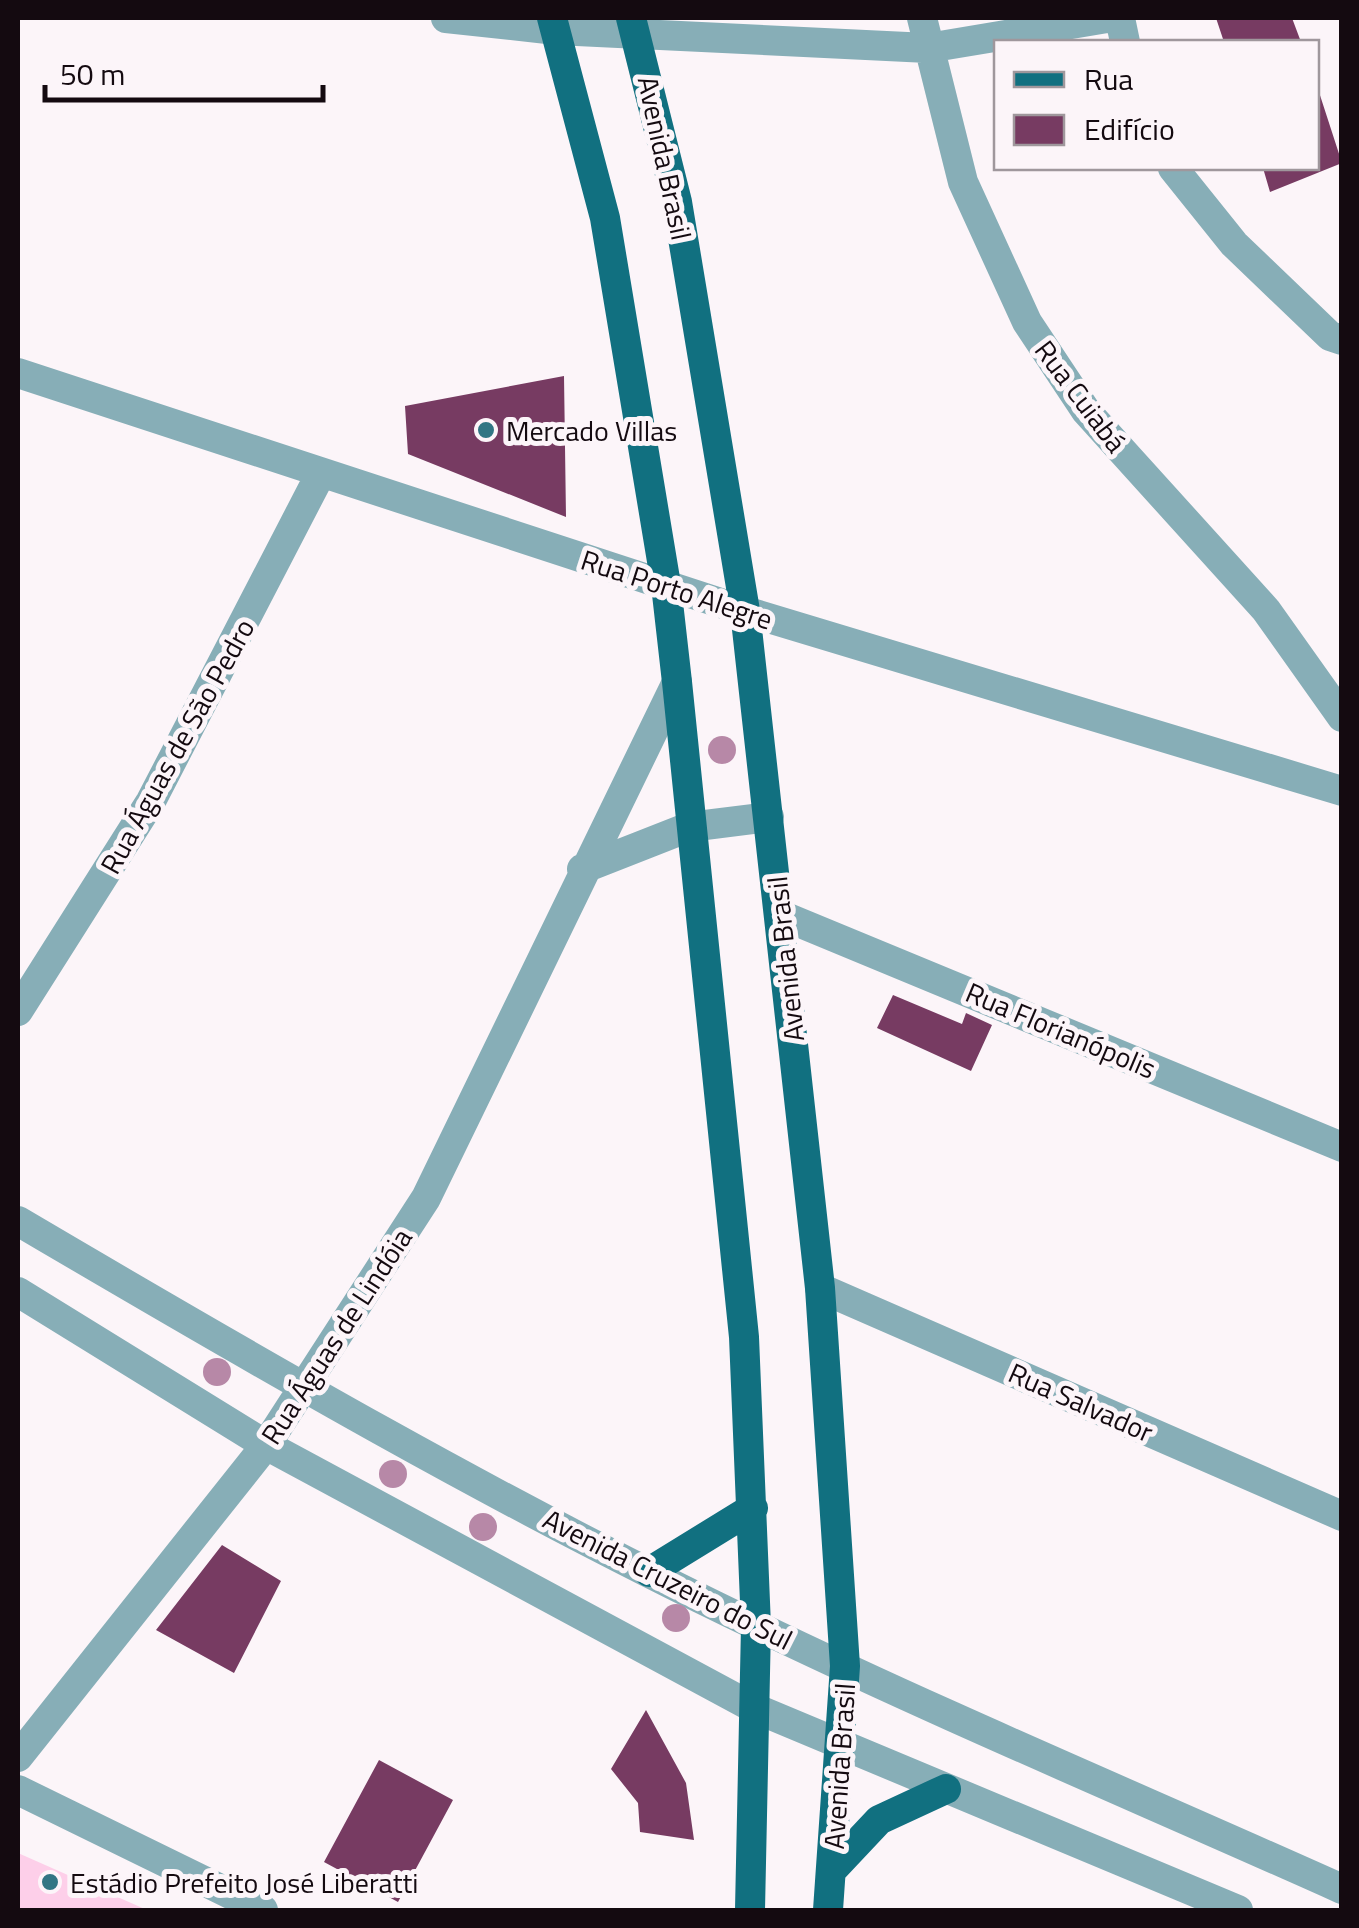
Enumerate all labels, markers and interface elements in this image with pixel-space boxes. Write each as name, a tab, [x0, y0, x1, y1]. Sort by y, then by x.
scale bar	[45, 40, 322, 102]
legend	[994, 40, 1319, 170]
text: 50 m	[60, 51, 125, 97]
text: Rua	[1084, 56, 1133, 102]
street label: Avenida Brasil	[627, 72, 703, 244]
text: Edifício	[1084, 106, 1175, 152]
street label: Rua Cuiabá	[1024, 331, 1138, 461]
place label: Mercado Villas	[506, 409, 677, 452]
marker: Mercado Villas	[475, 419, 497, 441]
street label: Rua Porto Alegre	[576, 538, 778, 640]
street label: Rua Águas de São Pedro	[89, 610, 265, 882]
street label: Avenida Brasil	[755, 874, 815, 1044]
street label: Rua Florianópolis	[959, 971, 1163, 1089]
street label: Rua Águas de Lindóia	[250, 1219, 422, 1453]
street label: Rua Salvador	[1002, 1351, 1161, 1453]
street label: Avenida Cruzeiro do Sul	[536, 1497, 800, 1661]
street label: Avenida Brasil	[812, 1682, 866, 1850]
place label: Estádio Prefeito José Liberatti	[70, 1861, 418, 1904]
marker: Estádio Prefeito José Liberatti	[39, 1871, 61, 1893]

